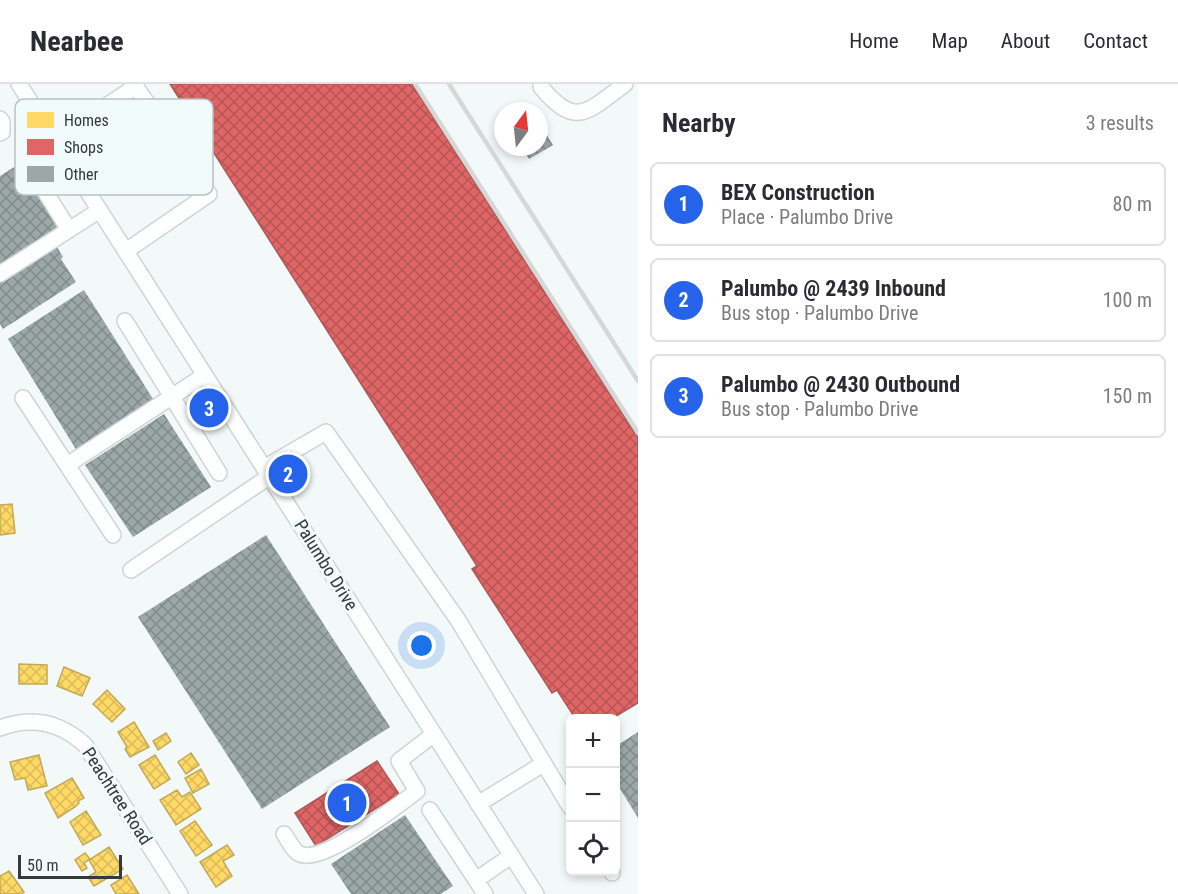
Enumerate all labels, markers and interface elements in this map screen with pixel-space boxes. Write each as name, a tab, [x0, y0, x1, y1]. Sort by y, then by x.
text: Nearbee	[30, 25, 124, 58]
text: Home	[849, 29, 899, 53]
text: Map	[932, 29, 968, 53]
text: About	[1001, 29, 1050, 53]
text: Contact	[1083, 29, 1148, 53]
legend	[15, 99, 213, 195]
north arrow	[494, 102, 548, 156]
text: Nearby	[662, 108, 736, 138]
text: Homes	[64, 111, 109, 130]
text: 3 results	[1086, 111, 1154, 135]
text: Shops	[64, 138, 103, 157]
text: Other	[64, 165, 99, 184]
text: BEX Construction	[721, 180, 875, 205]
text: 1	[678, 192, 689, 216]
text: 80 m	[1113, 192, 1152, 216]
text: Place · Palumbo Drive	[721, 205, 893, 229]
text: Palumbo @ 2439 Inbound	[721, 276, 946, 301]
text: 2	[678, 288, 689, 312]
text: 100 m	[1103, 288, 1152, 312]
text: Bus stop · Palumbo Drive	[721, 301, 918, 325]
text: Palumbo @ 2430 Outbound	[721, 372, 960, 397]
text: 3	[678, 384, 689, 408]
text: 150 m	[1103, 384, 1152, 408]
pin: 3	[190, 386, 228, 430]
text: Bus stop · Palumbo Drive	[721, 397, 918, 421]
pin: 2	[268, 452, 308, 496]
street label: Palumbo Drive	[290, 516, 363, 614]
your location	[407, 631, 436, 660]
map controls	[566, 714, 620, 876]
button: +	[566, 714, 620, 768]
street label: Peachtree Road	[78, 743, 157, 848]
button: −	[566, 768, 620, 822]
pin: 1	[328, 780, 366, 826]
button: locate	[566, 822, 620, 876]
scale bar	[18, 852, 122, 880]
text: 50 m	[27, 856, 59, 875]

